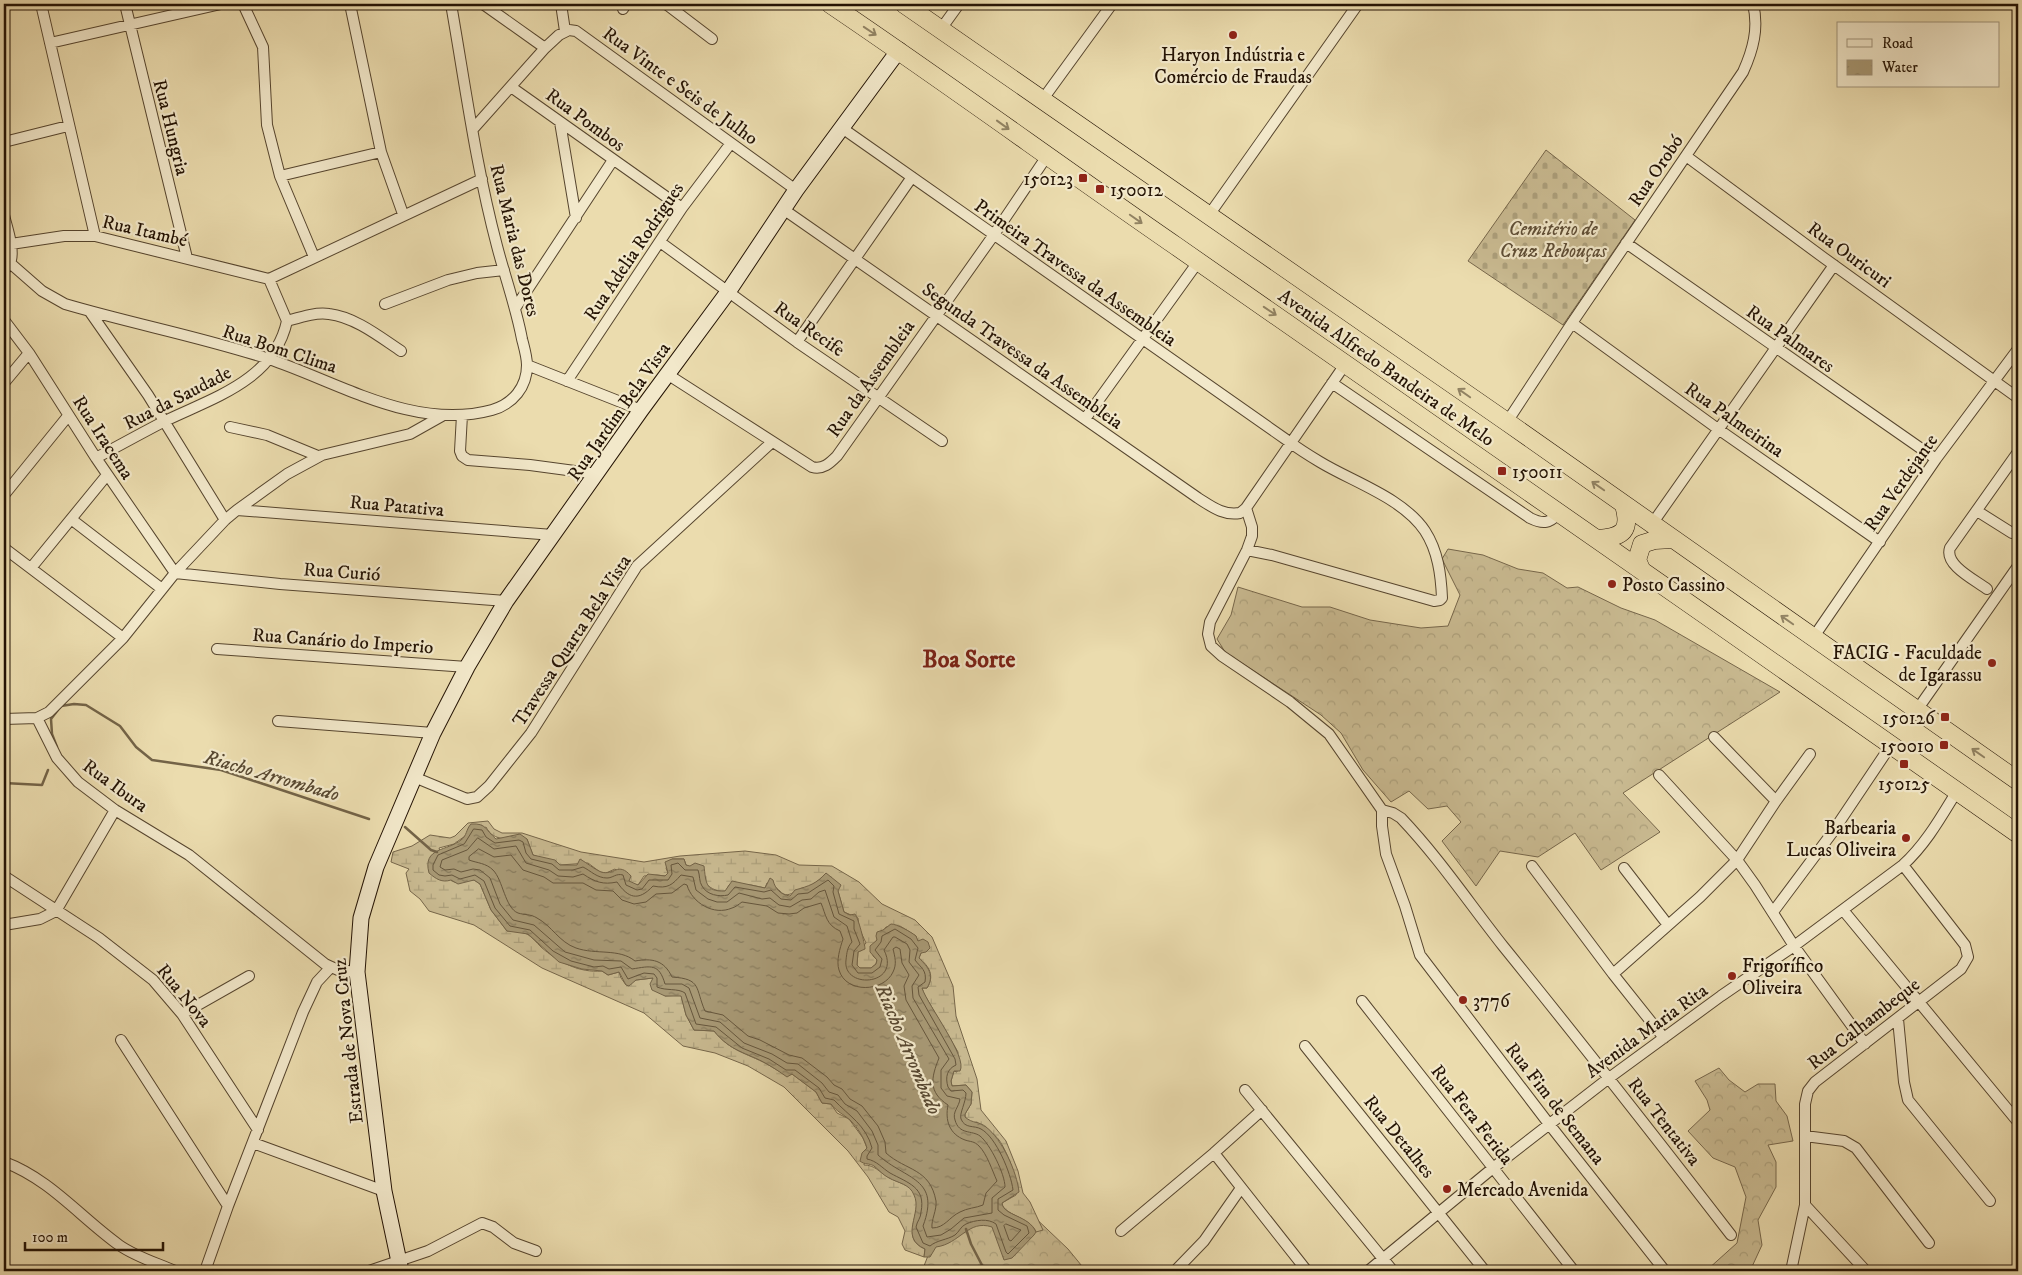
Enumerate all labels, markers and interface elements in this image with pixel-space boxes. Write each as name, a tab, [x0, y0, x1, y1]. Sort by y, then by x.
street label: Rua Vinte e Seis de Julho	[598, 22, 762, 150]
legend	[1837, 22, 2000, 88]
one-way arrow	[863, 26, 877, 36]
marker: Haryon Indústria e Comércio de Fraudas	[1227, 29, 1239, 41]
text: Road	[1882, 34, 1914, 53]
place label: Haryon Indústria e Comércio de Fraudas	[1154, 44, 1312, 89]
text: Water	[1881, 58, 1918, 77]
street label: Rua Hungria	[148, 77, 194, 178]
street label: Rua Pombos	[541, 84, 629, 157]
one-way arrow	[996, 119, 1009, 130]
street label: Rua Orobó	[1624, 130, 1689, 211]
street label: Rua Maria das Dores	[485, 162, 545, 319]
place label: 150123	[1023, 168, 1073, 191]
marker: 150123	[1077, 172, 1089, 184]
street label: Rua Adelia Rodrigues	[579, 178, 689, 325]
place label: 150012	[1110, 179, 1164, 202]
marker: 150012	[1094, 183, 1106, 195]
street label: Primeira Travessa da Assembleia	[970, 195, 1181, 352]
street label: Rua Itambé	[100, 211, 190, 252]
one-way arrow	[1129, 213, 1142, 224]
street label: Rua Ouricuri	[1803, 217, 1896, 293]
park label: Cemitério de Cruz Rebouças	[1499, 218, 1608, 263]
street label: Segunda Travessa da Assembleia	[917, 278, 1127, 435]
street label: Avenida Alfredo Bandeira de Melo	[1274, 285, 1499, 452]
street label: Rua Recife	[769, 296, 849, 362]
street label: Rua Palmares	[1742, 300, 1839, 378]
one-way arrow	[1262, 306, 1276, 316]
street label: Rua da Assembleia	[822, 316, 920, 442]
street label: Rua Bom Clima	[219, 320, 340, 379]
street label: Rua Jardim Bela Vista	[563, 338, 676, 486]
street label: Rua da Saudade	[120, 361, 235, 435]
street label: Rua Palmeirina	[1680, 378, 1788, 463]
one-way arrow	[1458, 388, 1472, 398]
street label: Rua Iracema	[67, 392, 138, 484]
street label: Rua Verdejante	[1859, 430, 1943, 536]
place label: 150011	[1512, 461, 1563, 484]
marker: 150011	[1496, 465, 1508, 477]
one-way arrow	[1591, 481, 1605, 491]
street label: Rua Patativa	[349, 491, 445, 522]
street label: Travessa Quarta Bela Vista	[508, 551, 636, 731]
street label: Rua Curió	[303, 558, 381, 587]
place label: Posto Cassino	[1622, 574, 1725, 597]
marker: Posto Cassino	[1606, 578, 1618, 590]
one-way arrow	[1781, 615, 1795, 625]
street label: Rua Canário do Imperio	[252, 624, 434, 659]
place label: FACIG - Faculdade de Igarassu	[1832, 642, 1982, 687]
district label: Boa Sorte	[923, 645, 1016, 675]
marker: FACIG - Faculdade de Igarassu	[1986, 657, 1998, 669]
place label: 150126	[1882, 707, 1936, 730]
marker: 150126	[1939, 711, 1951, 723]
place label: 150010	[1880, 735, 1934, 758]
marker: 150010	[1938, 739, 1950, 751]
water label: Riacho Arrombado	[200, 745, 342, 808]
one-way arrow	[1972, 748, 1986, 758]
street label: Rua Ibura	[78, 755, 152, 818]
marker: 150125	[1898, 758, 1910, 770]
place label: 150125	[1878, 773, 1931, 796]
place label: Barbearia Lucas Oliveira	[1786, 817, 1896, 862]
marker: Barbearia Lucas Oliveira	[1900, 832, 1912, 844]
place label: Frigorífico Oliveira	[1742, 955, 1823, 1000]
street label: Estrada de Nova Cruz	[328, 957, 369, 1125]
street label: Rua Nova	[151, 960, 216, 1032]
marker: Frigorífico Oliveira	[1726, 970, 1738, 982]
street label: Rua Calhambeque	[1803, 973, 1925, 1076]
street label: Avenida Maria Rita	[1581, 979, 1713, 1083]
water label: Riacho Arrombado	[868, 980, 946, 1119]
place label: 3776	[1473, 990, 1511, 1013]
marker: 3776	[1457, 994, 1469, 1006]
street label: Rua Fim de Semana	[1500, 1038, 1610, 1169]
street label: Rua Fera Ferida	[1426, 1060, 1518, 1170]
street label: Rua Tentativa	[1622, 1073, 1705, 1171]
street label: Rua Detalhes	[1358, 1091, 1439, 1183]
place label: Mercado Avenida	[1457, 1179, 1588, 1202]
marker: Mercado Avenida	[1441, 1183, 1453, 1195]
scale bar	[25, 1220, 162, 1252]
text: 100 m	[32, 1228, 68, 1247]

